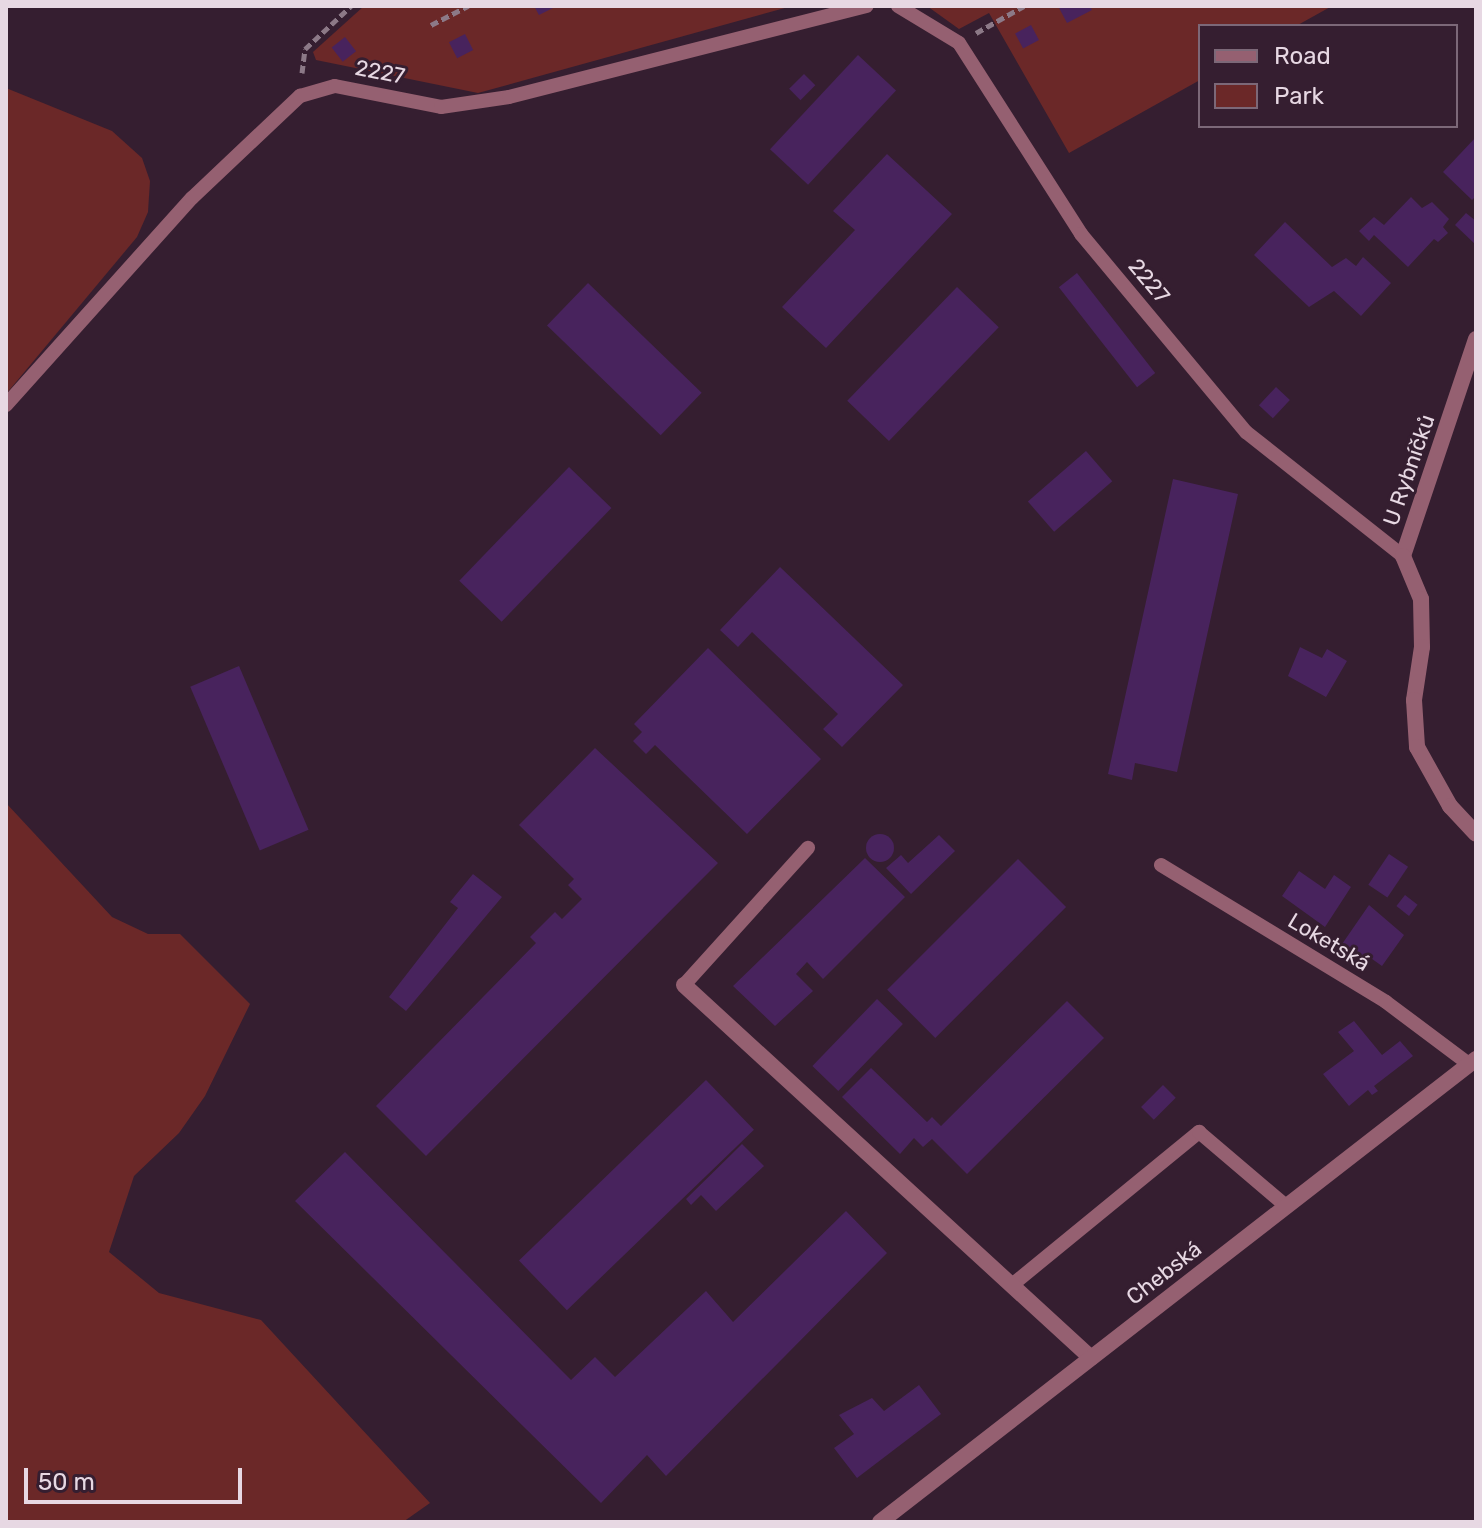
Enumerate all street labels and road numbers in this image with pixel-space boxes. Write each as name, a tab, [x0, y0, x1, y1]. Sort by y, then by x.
street label: 2227	[353, 54, 407, 90]
street label: 2227	[1123, 253, 1175, 309]
street label: U Rybníčků	[1378, 411, 1440, 529]
street label: Loketská	[1283, 907, 1375, 977]
street label: Chebská	[1121, 1236, 1207, 1310]

